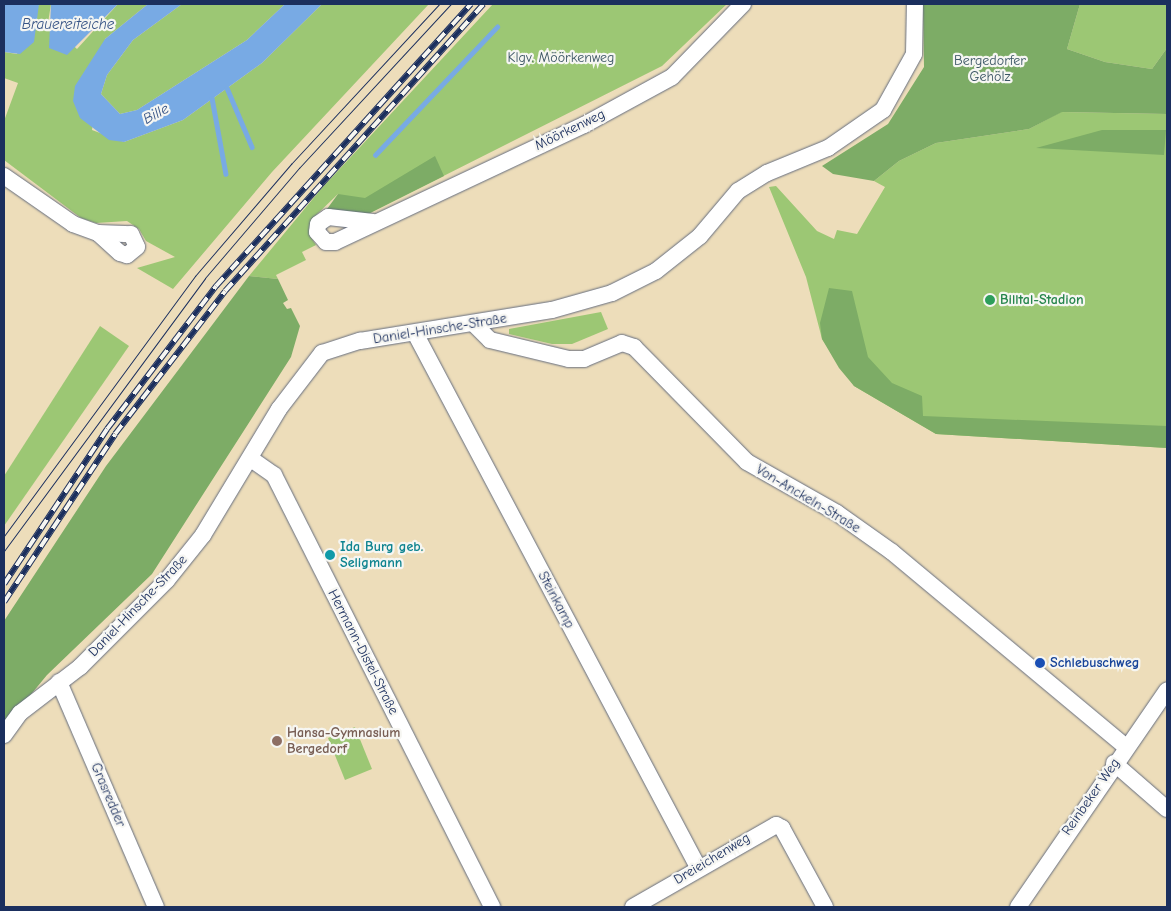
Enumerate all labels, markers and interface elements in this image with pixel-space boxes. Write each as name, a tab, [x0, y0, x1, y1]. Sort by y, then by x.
water label: Brauereiteiche	[22, 16, 114, 34]
park label: Klgv. Möörkenweg	[508, 50, 614, 66]
park label: Bergedorfer Gehölz	[954, 53, 1026, 85]
water label: Bille	[140, 100, 172, 128]
street label: Möörkenweg	[532, 106, 608, 154]
place label: Billtal-Stadion	[1000, 292, 1084, 308]
marker: Billtal-Stadion	[984, 294, 996, 306]
street label: Daniel-Hinsche-Straße	[372, 310, 508, 348]
street label: Von-Anckeln-Straße	[753, 461, 863, 537]
place label: Ida Burg geb. Seligmann	[340, 539, 423, 572]
marker: Ida Burg geb. Seligmann	[324, 549, 336, 561]
street label: Daniel-Hinsche-Straße	[85, 552, 191, 660]
street label: Steinkamp	[534, 569, 578, 631]
street label: Hermann-Distel-Straße	[324, 587, 402, 717]
place label: Schlebuschweg	[1050, 655, 1140, 671]
marker: Schlebuschweg	[1034, 657, 1046, 669]
place label: Hansa-Gymnasium Bergedorf	[287, 725, 400, 758]
marker: Hansa-Gymnasium Bergedorf	[271, 735, 283, 747]
street label: Reinbeker Weg	[1058, 755, 1124, 839]
street label: Grasredder	[87, 760, 129, 830]
street label: Dreieichenweg	[671, 830, 753, 888]

